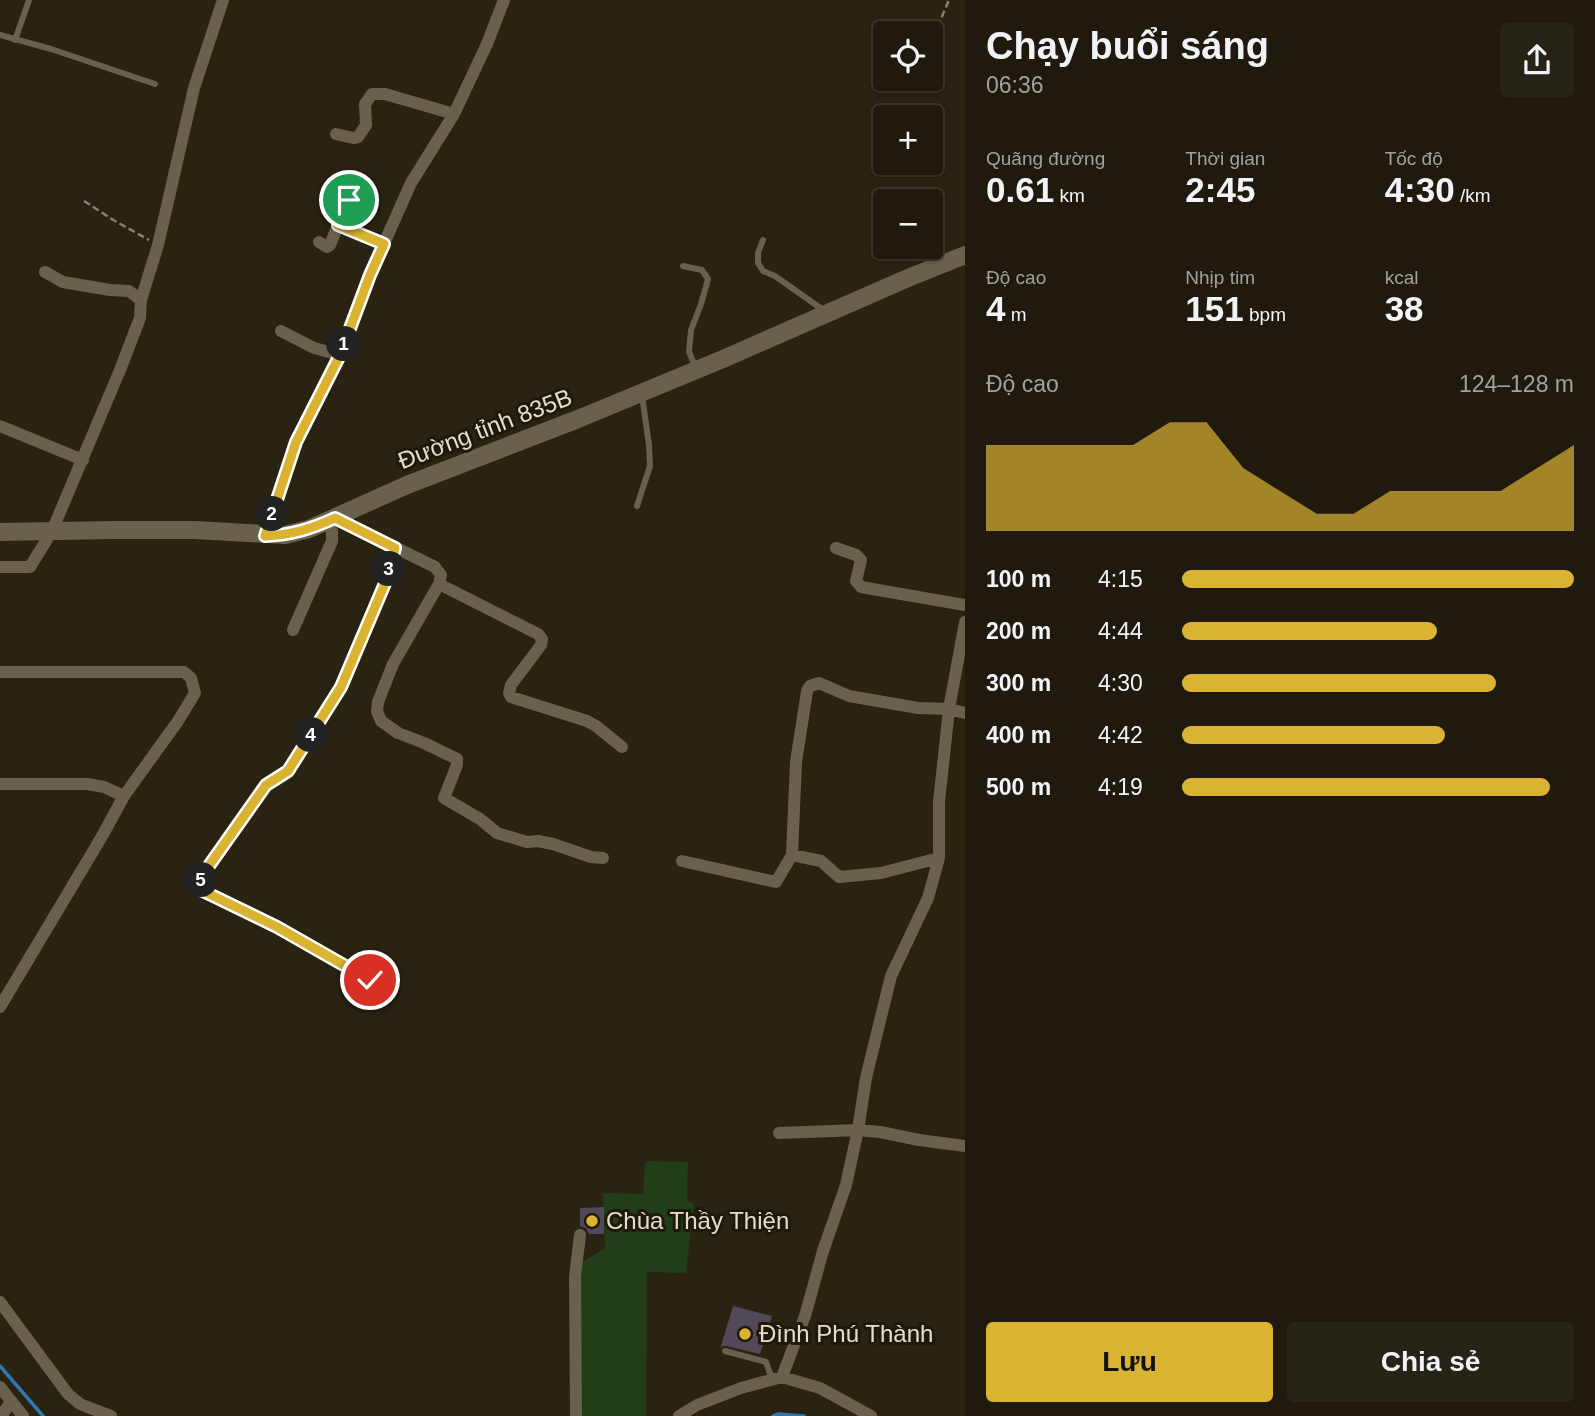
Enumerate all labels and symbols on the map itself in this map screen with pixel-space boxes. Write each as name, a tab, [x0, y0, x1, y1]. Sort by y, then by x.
pin	[319, 170, 379, 230]
pin: 1	[326, 326, 362, 362]
street label: Đường tỉnh 835B	[394, 383, 576, 474]
pin: 2	[254, 496, 290, 532]
pin: 3	[372, 552, 406, 586]
pin: 4	[294, 718, 328, 752]
pin: 5	[184, 862, 218, 898]
pin	[340, 950, 400, 1010]
place label: Chùa Thầy Thiện	[606, 1207, 789, 1234]
marker: Chùa Thầy Thiện	[584, 1213, 600, 1229]
place label: Đình Phú Thành	[759, 1320, 933, 1347]
marker: Đình Phú Thành	[737, 1326, 753, 1342]

